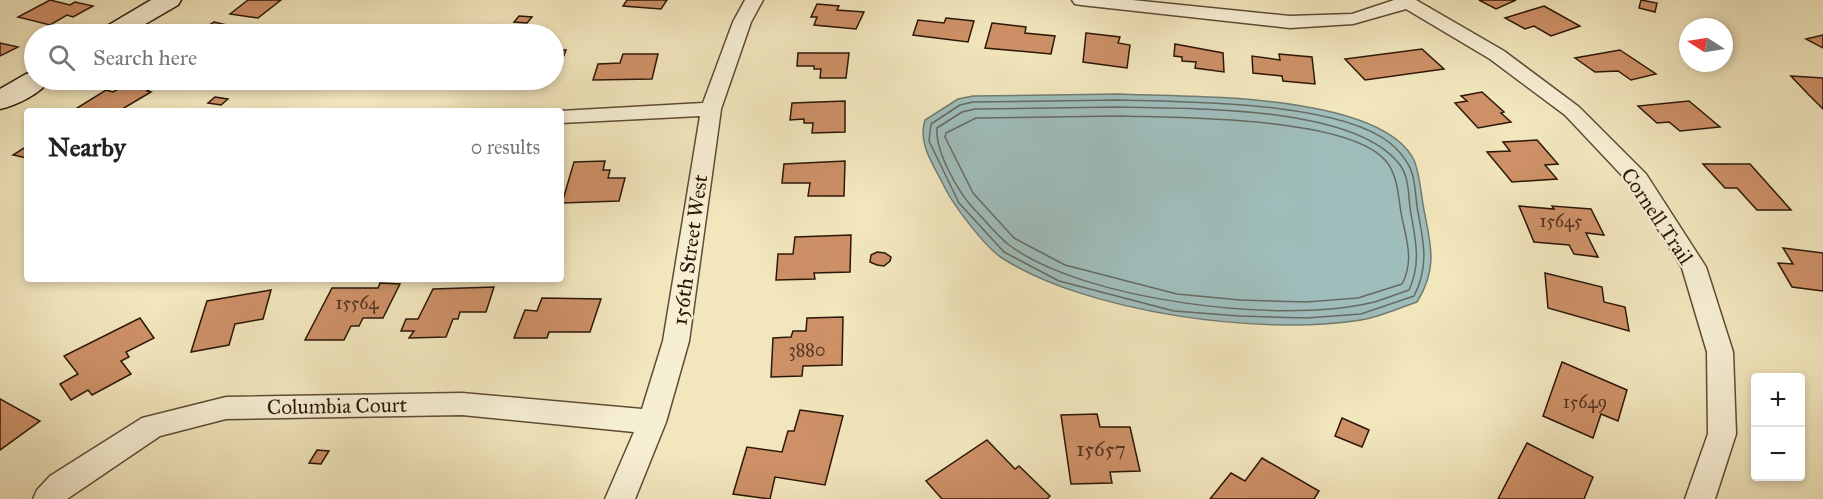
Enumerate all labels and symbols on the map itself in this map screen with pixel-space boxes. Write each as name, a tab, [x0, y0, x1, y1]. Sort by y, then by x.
north arrow	[1679, 18, 1733, 72]
street label: Cornell Trail	[1615, 163, 1699, 270]
street label: 156th Street West	[667, 172, 714, 327]
house number: 15645	[1540, 210, 1583, 232]
house number: 15564	[336, 292, 379, 314]
house number: 3880	[789, 339, 825, 361]
house number: 15649	[1563, 391, 1607, 413]
street label: Columbia Court	[267, 392, 408, 420]
house number: 15657	[1076, 436, 1126, 462]

